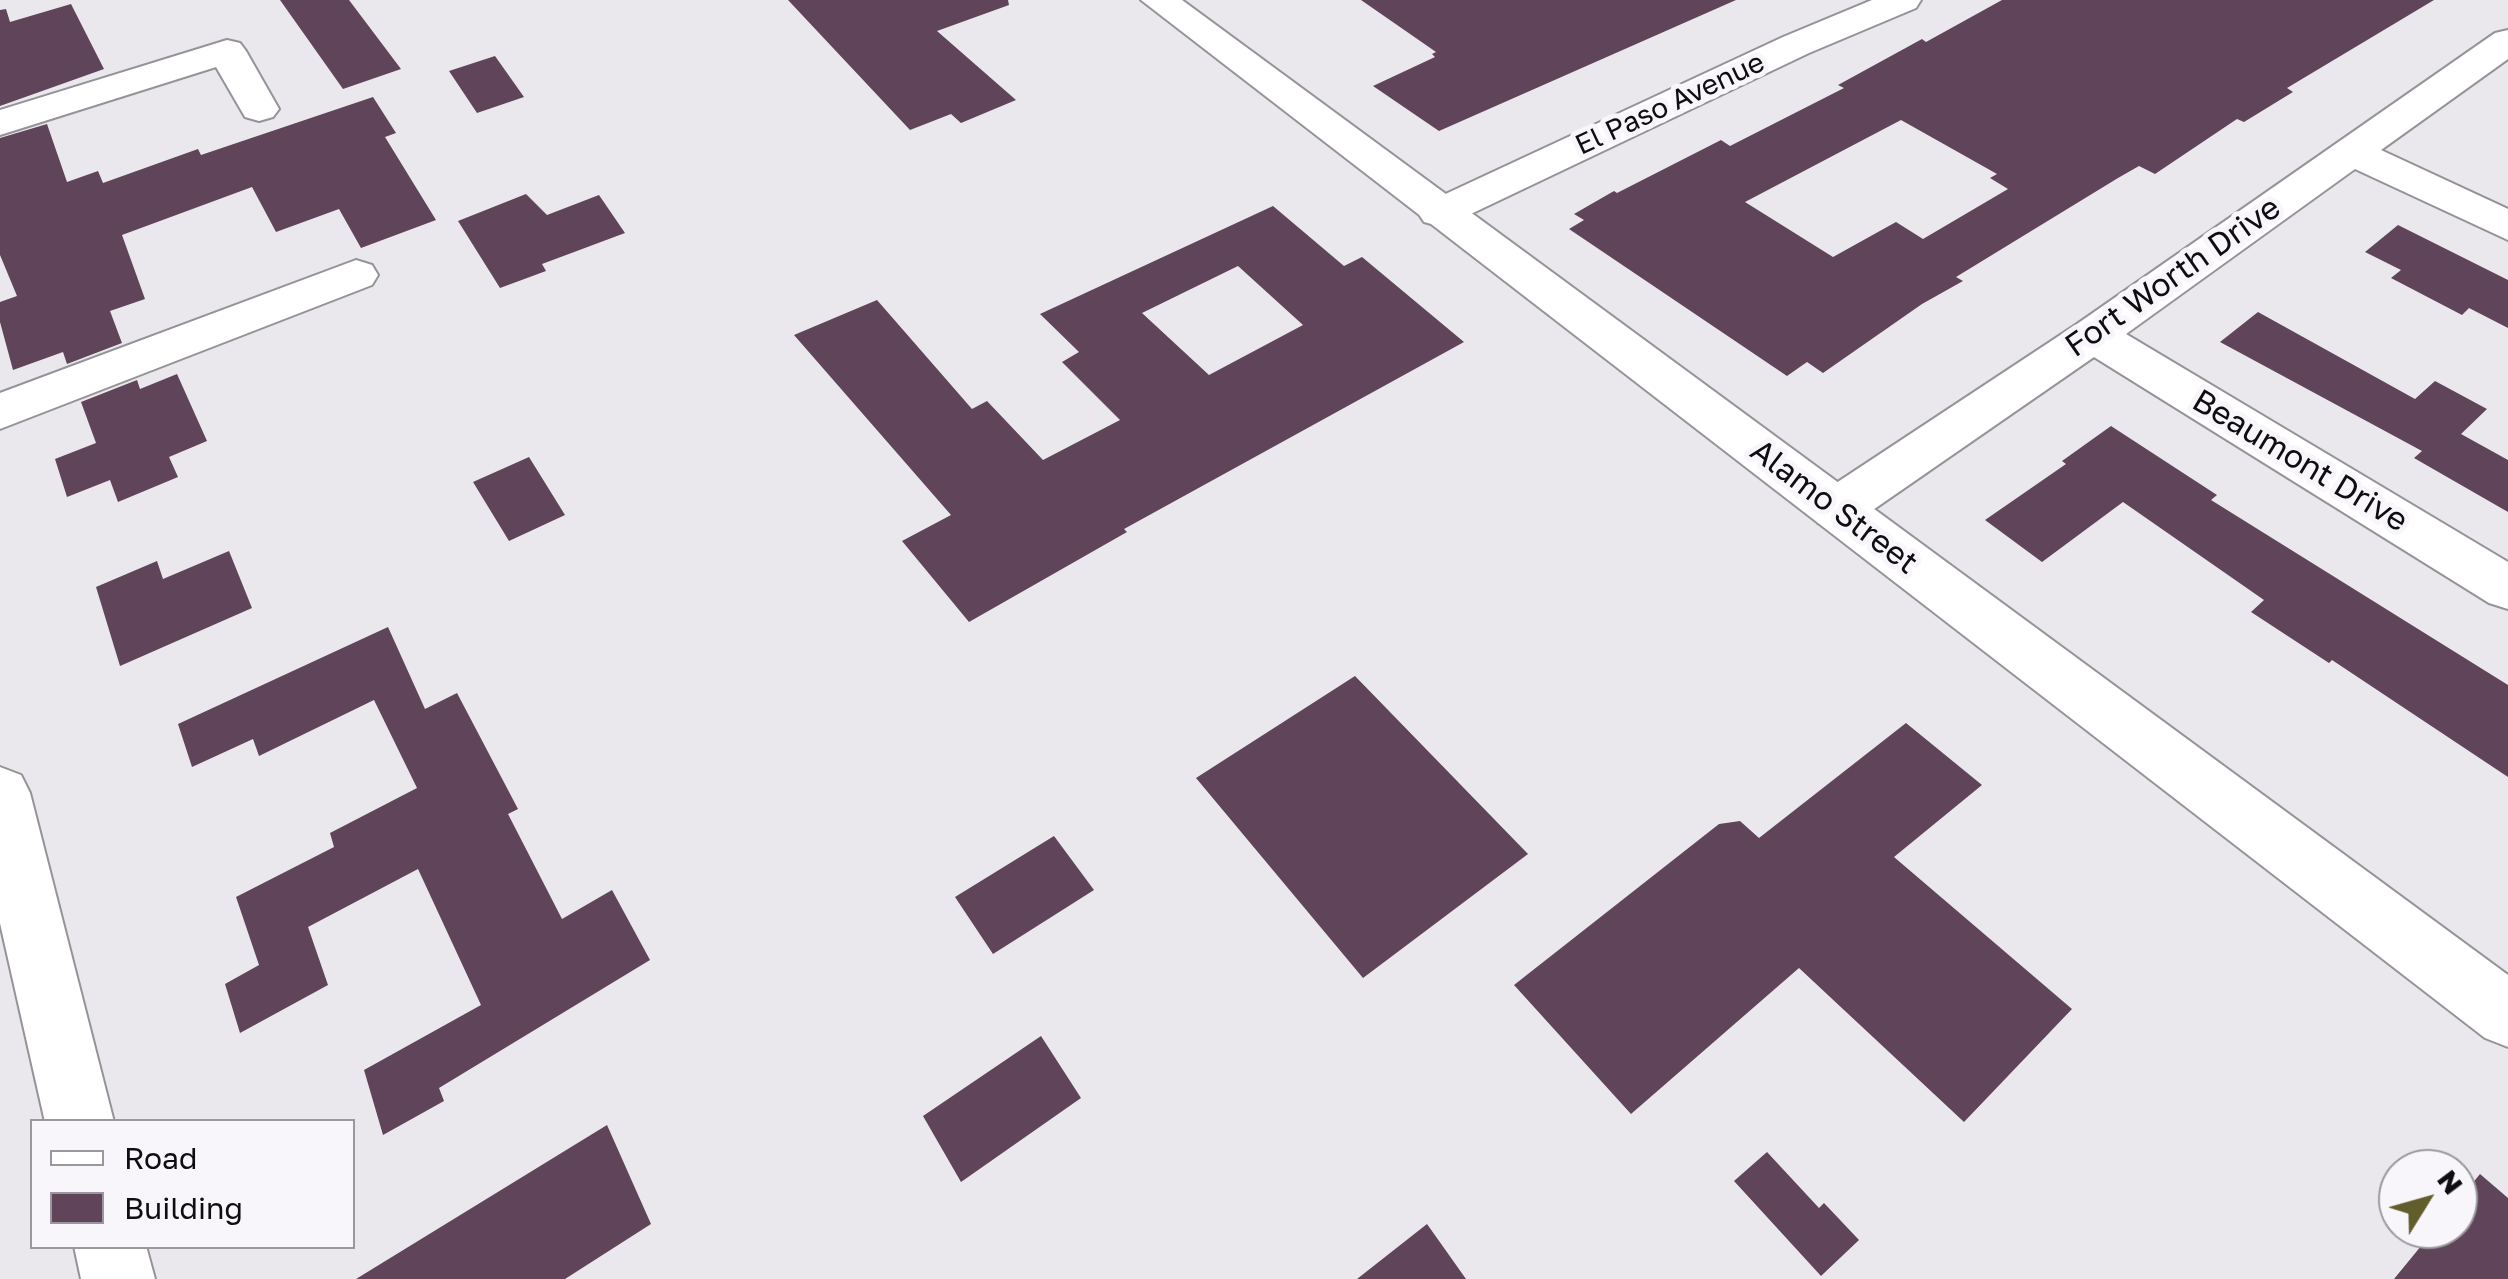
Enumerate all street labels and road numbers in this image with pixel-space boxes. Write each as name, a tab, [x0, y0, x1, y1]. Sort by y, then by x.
street label: El Paso Avenue	[1570, 46, 1770, 162]
street label: Fort Worth Drive	[2058, 189, 2288, 365]
street label: Beaumont Drive	[2185, 382, 2415, 540]
street label: Alamo Street	[1743, 432, 1925, 582]

